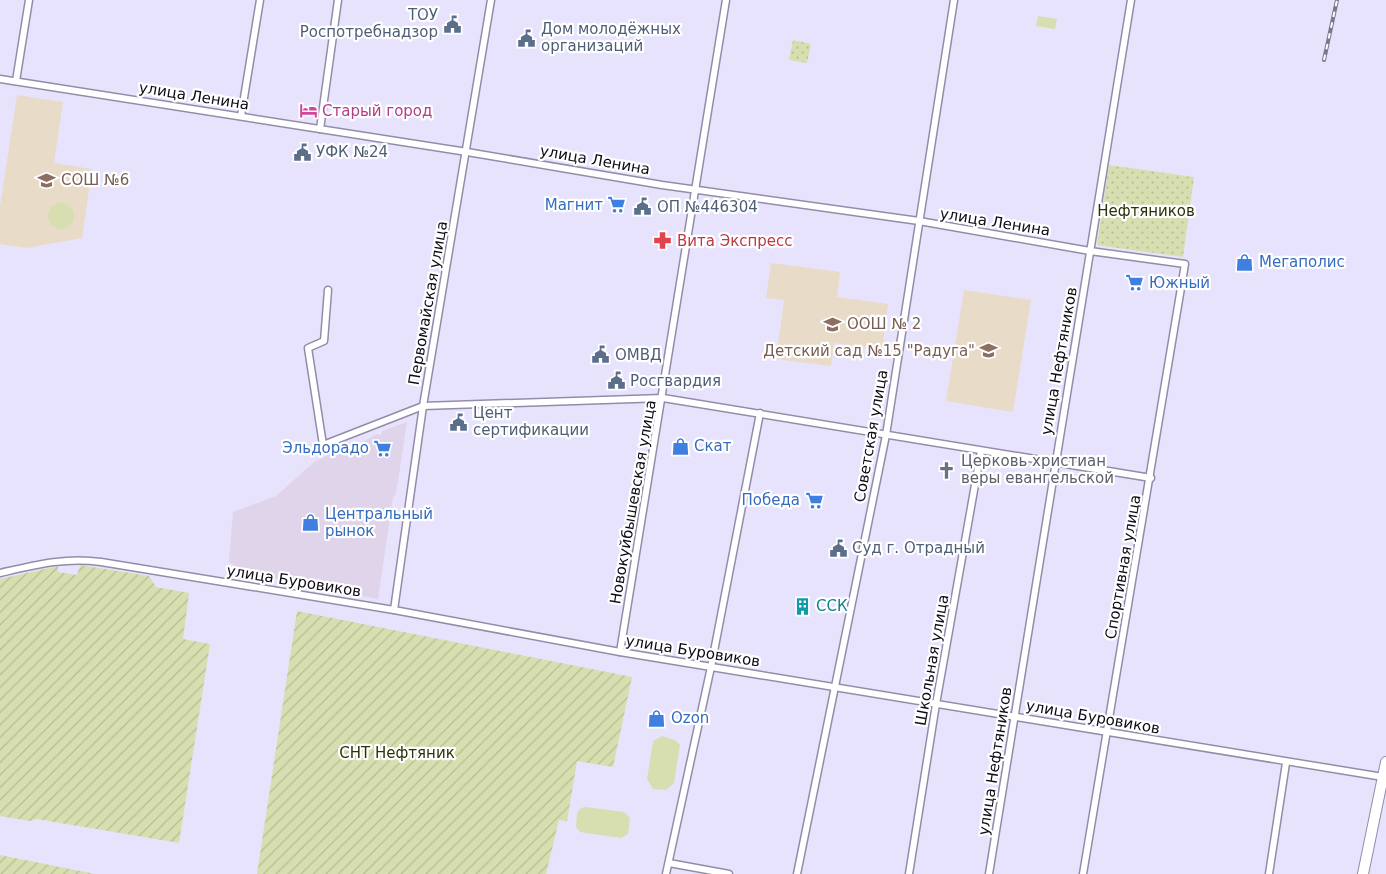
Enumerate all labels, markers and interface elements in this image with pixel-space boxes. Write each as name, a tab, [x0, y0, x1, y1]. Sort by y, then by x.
place label: ТОУ Роспотребнадзор	[300, 6, 438, 41]
public building icon: ТОУ Роспотребнадзор	[442, 14, 462, 34]
place label: Дом молодёжных организаций	[541, 20, 681, 55]
public building icon: Дом молодёжных организаций	[517, 28, 537, 48]
street label: улица Ленина	[138, 78, 250, 114]
hotel icon: Старый город	[298, 101, 318, 121]
place label: Старый город	[322, 102, 432, 120]
street label: улица Ленина	[539, 141, 651, 179]
public building icon: УФК №24	[292, 142, 312, 162]
place label: УФК №24	[316, 143, 388, 161]
school or university icon: СОШ №6	[37, 170, 57, 190]
place label: СОШ №6	[61, 171, 129, 189]
supermarket icon: Магнит	[607, 195, 627, 215]
place label: Магнит	[545, 196, 603, 214]
public building icon: ОП №446304	[633, 197, 653, 217]
place label: ОП №446304	[657, 198, 758, 216]
park label: Нефтяников	[1097, 202, 1195, 220]
street label: улица Ленина	[939, 204, 1051, 240]
street label: Первомайская улица	[405, 220, 451, 386]
pharmacy icon: Вита Экспресс	[653, 231, 673, 251]
place label: Вита Экспресс	[677, 232, 793, 250]
shop icon: Мегаполис	[1235, 252, 1255, 272]
place label: Мегаполис	[1259, 253, 1345, 271]
supermarket icon: Южный	[1125, 273, 1145, 293]
place label: Южный	[1149, 274, 1210, 292]
street label: улица Нефтяников	[1037, 286, 1081, 436]
school or university icon: ООШ № 2	[823, 314, 843, 334]
place label: ООШ № 2	[847, 315, 921, 333]
school or university icon: Детский сад №15 "Радуга"	[979, 341, 999, 361]
place label: Детский сад №15 "Радуга"	[763, 342, 975, 360]
public building icon: ОМВД	[591, 345, 611, 365]
place label: ОМВД	[615, 346, 662, 364]
street label: Советская улица	[850, 368, 892, 504]
public building icon: Росгвардия	[606, 371, 626, 391]
place label: Росгвардия	[630, 372, 721, 390]
street label: Новокуйбышевская улица	[606, 399, 660, 605]
place label: Цент сертификации	[473, 404, 589, 439]
public building icon: Цент сертификации	[449, 412, 469, 432]
shop icon: Скат	[670, 436, 690, 456]
place label: Скат	[694, 437, 732, 455]
supermarket icon: Эльдорадо	[373, 438, 393, 458]
place label: Эльдорадо	[282, 439, 369, 457]
place label: Церковь христиан веры евангельской	[961, 452, 1114, 487]
church icon: Церковь христиан веры евангельской	[937, 460, 957, 480]
supermarket icon: Победа	[804, 490, 824, 510]
place label: Победа	[742, 491, 800, 509]
street label: Спортивная улица	[1101, 493, 1145, 641]
place label: Центральный рынок	[325, 505, 433, 540]
shop icon: Центральный рынок	[301, 513, 321, 533]
public building icon: Суд г. Отрадный	[828, 538, 848, 558]
place label: Суд г. Отрадный	[852, 539, 985, 557]
street label: улица Буровиков	[225, 561, 363, 601]
street label: Школьная улица	[912, 593, 952, 727]
building icon: ССК	[792, 596, 812, 616]
place label: ССК	[816, 597, 848, 615]
street label: улица Буровиков	[624, 631, 762, 671]
street label: улица Нефтяников	[974, 685, 1016, 837]
street label: улица Буровиков	[1025, 696, 1161, 738]
shop icon: Ozon	[647, 708, 667, 728]
place label: Ozon	[671, 709, 709, 727]
park label: СНТ Нефтяник	[339, 744, 455, 762]

